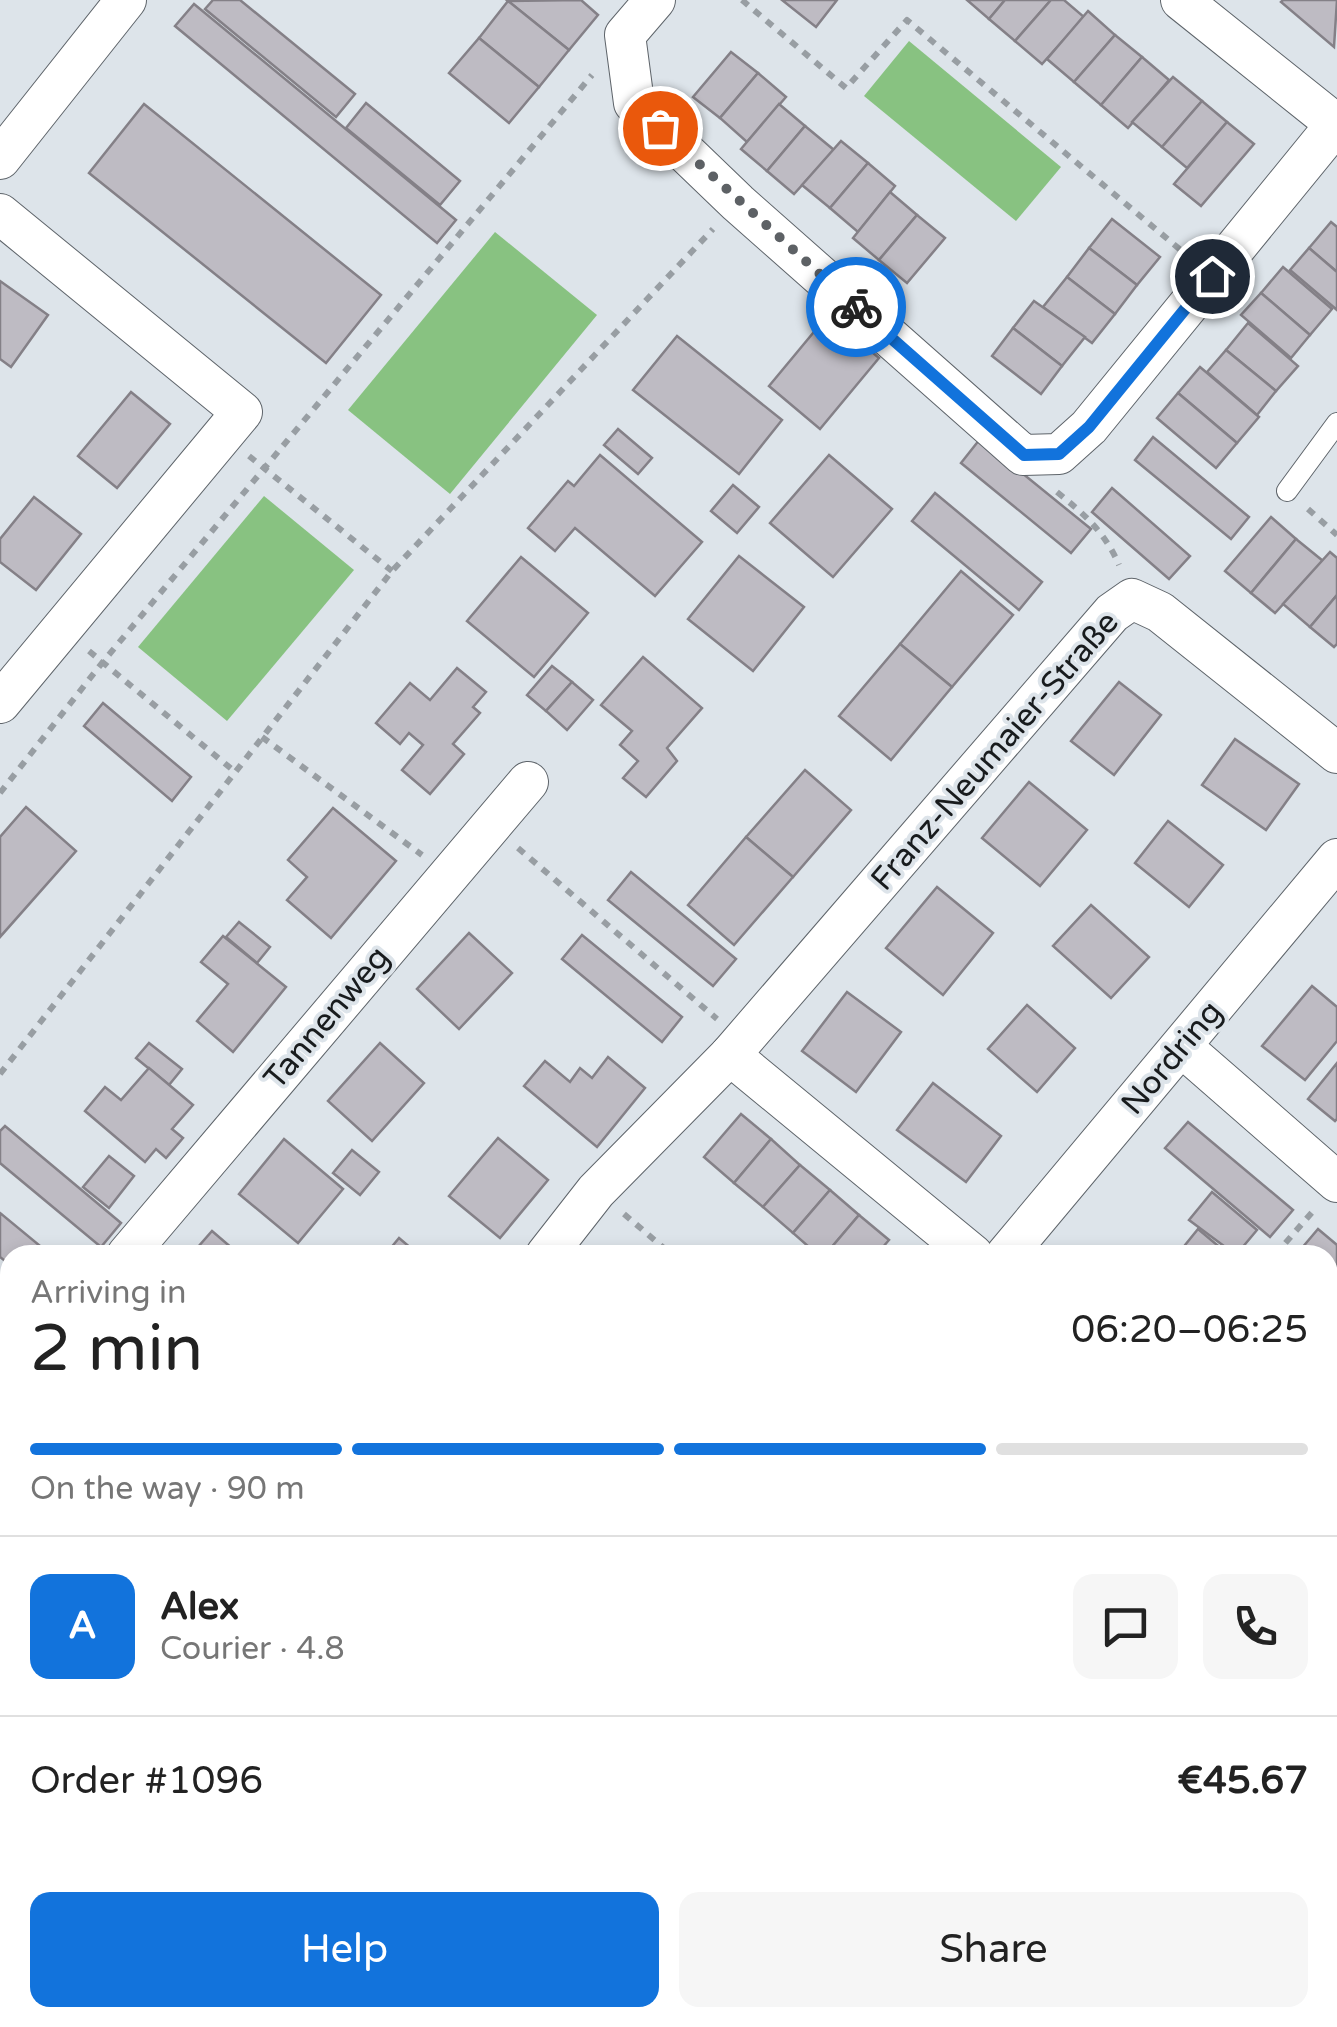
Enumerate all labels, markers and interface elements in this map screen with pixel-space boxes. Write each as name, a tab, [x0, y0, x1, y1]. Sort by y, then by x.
pin	[618, 86, 703, 171]
icon: bag	[633, 101, 688, 156]
pin	[1170, 234, 1255, 319]
icon: home	[1185, 249, 1240, 304]
courier	[806, 257, 906, 357]
icon: bike	[829, 280, 884, 335]
street label: Franz-Neumaier-Straße	[863, 604, 1127, 898]
street label: Tannenweg	[256, 939, 398, 1097]
street label: Nordring	[1114, 993, 1230, 1123]
text: Arriving in	[30, 1274, 187, 1312]
text: 06:20–06:25	[1071, 1307, 1308, 1353]
text: 2 min	[30, 1310, 203, 1389]
text: On the way · 90 m	[30, 1470, 305, 1508]
button: chat	[1073, 1574, 1178, 1679]
button: phone	[1203, 1574, 1308, 1679]
text: Alex	[160, 1584, 239, 1630]
text: A	[68, 1603, 97, 1649]
text: Courier · 4.8	[160, 1630, 345, 1668]
text: Order #1096	[30, 1758, 263, 1804]
text: €45.67	[1177, 1758, 1308, 1804]
button: Help	[30, 1892, 659, 2007]
button: Share	[679, 1892, 1308, 2007]

